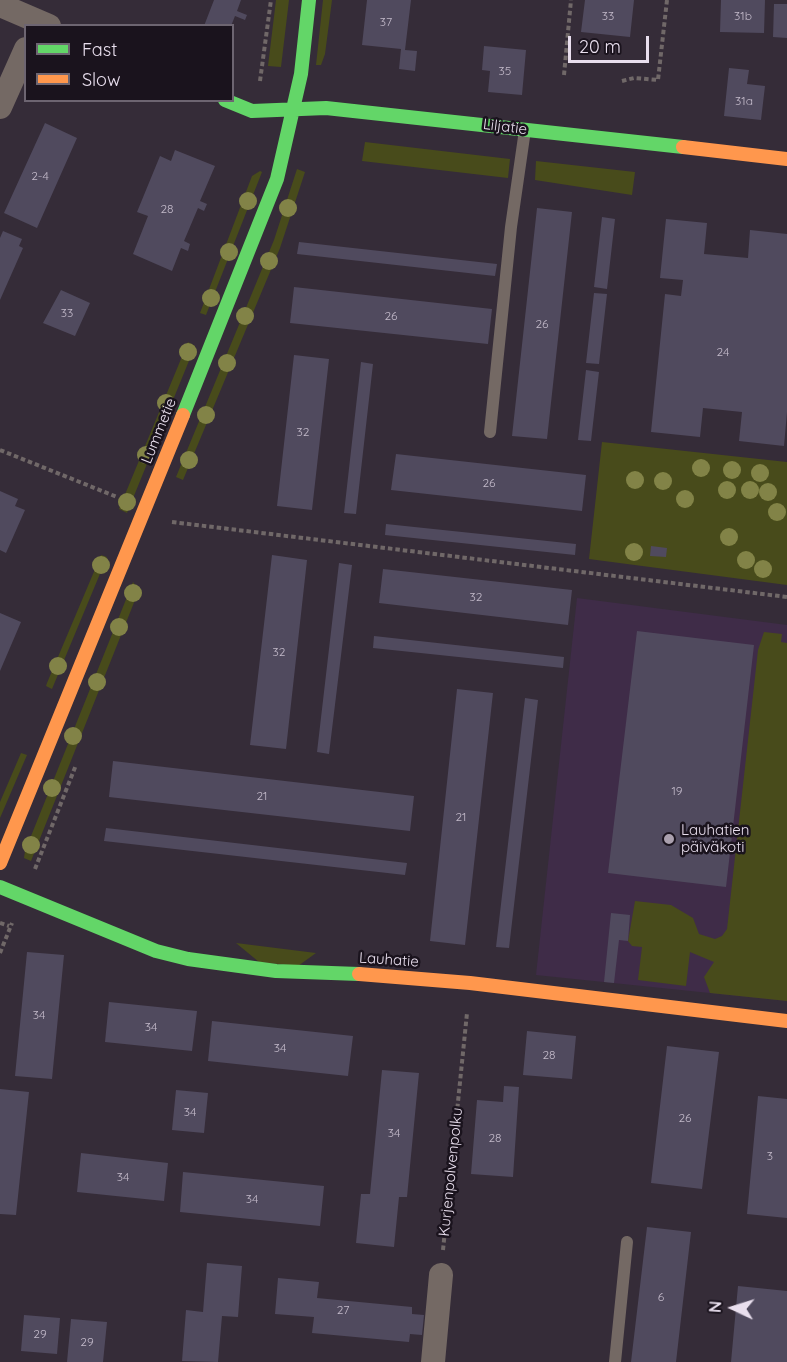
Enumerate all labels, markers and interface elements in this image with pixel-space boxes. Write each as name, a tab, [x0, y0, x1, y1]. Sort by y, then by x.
house number: 33	[602, 9, 614, 23]
house number: 31b	[734, 9, 752, 23]
house number: 37	[380, 15, 392, 29]
legend	[24, 24, 234, 102]
scale bar	[571, 24, 652, 62]
text: 20 m	[579, 35, 621, 58]
text: Fast	[82, 38, 117, 61]
house number: 35	[499, 64, 511, 78]
text: Slow	[82, 68, 120, 91]
house number: 31a	[735, 94, 753, 108]
street label: Liljatie	[482, 115, 528, 139]
house number: 2-4	[31, 169, 49, 183]
house number: 28	[160, 202, 174, 216]
house number: 33	[61, 306, 73, 320]
house number: 26	[384, 309, 398, 323]
house number: 26	[535, 317, 549, 331]
house number: 24	[717, 345, 729, 359]
street label: Lummetie	[138, 396, 180, 466]
house number: 32	[297, 425, 309, 439]
house number: 26	[482, 476, 496, 490]
house number: 32	[470, 590, 482, 604]
house number: 32	[273, 645, 285, 659]
house number: 19	[671, 784, 683, 798]
house number: 21	[256, 789, 268, 803]
house number: 21	[455, 810, 467, 824]
place label: Lauhatien päiväkoti	[681, 821, 750, 856]
marker: Lauhatien päiväkoti	[662, 832, 676, 846]
street label: Lauhatie	[359, 949, 419, 971]
house number: 34	[33, 1008, 45, 1022]
house number: 34	[145, 1020, 157, 1034]
house number: 34	[274, 1041, 286, 1055]
house number: 28	[542, 1048, 556, 1062]
house number: 34	[184, 1105, 196, 1119]
street label: Kurjenpolvenpolku	[435, 1107, 467, 1237]
house number: 26	[678, 1111, 692, 1125]
house number: 34	[388, 1126, 400, 1140]
house number: 28	[488, 1131, 502, 1145]
house number: 3	[767, 1149, 773, 1163]
house number: 34	[117, 1170, 129, 1184]
house number: 34	[246, 1192, 258, 1206]
north arrow	[703, 1278, 763, 1338]
house number: 6	[658, 1290, 664, 1304]
text: N	[705, 1300, 725, 1313]
house number: 27	[337, 1303, 349, 1317]
house number: 29	[33, 1327, 47, 1341]
house number: 29	[80, 1335, 94, 1349]

